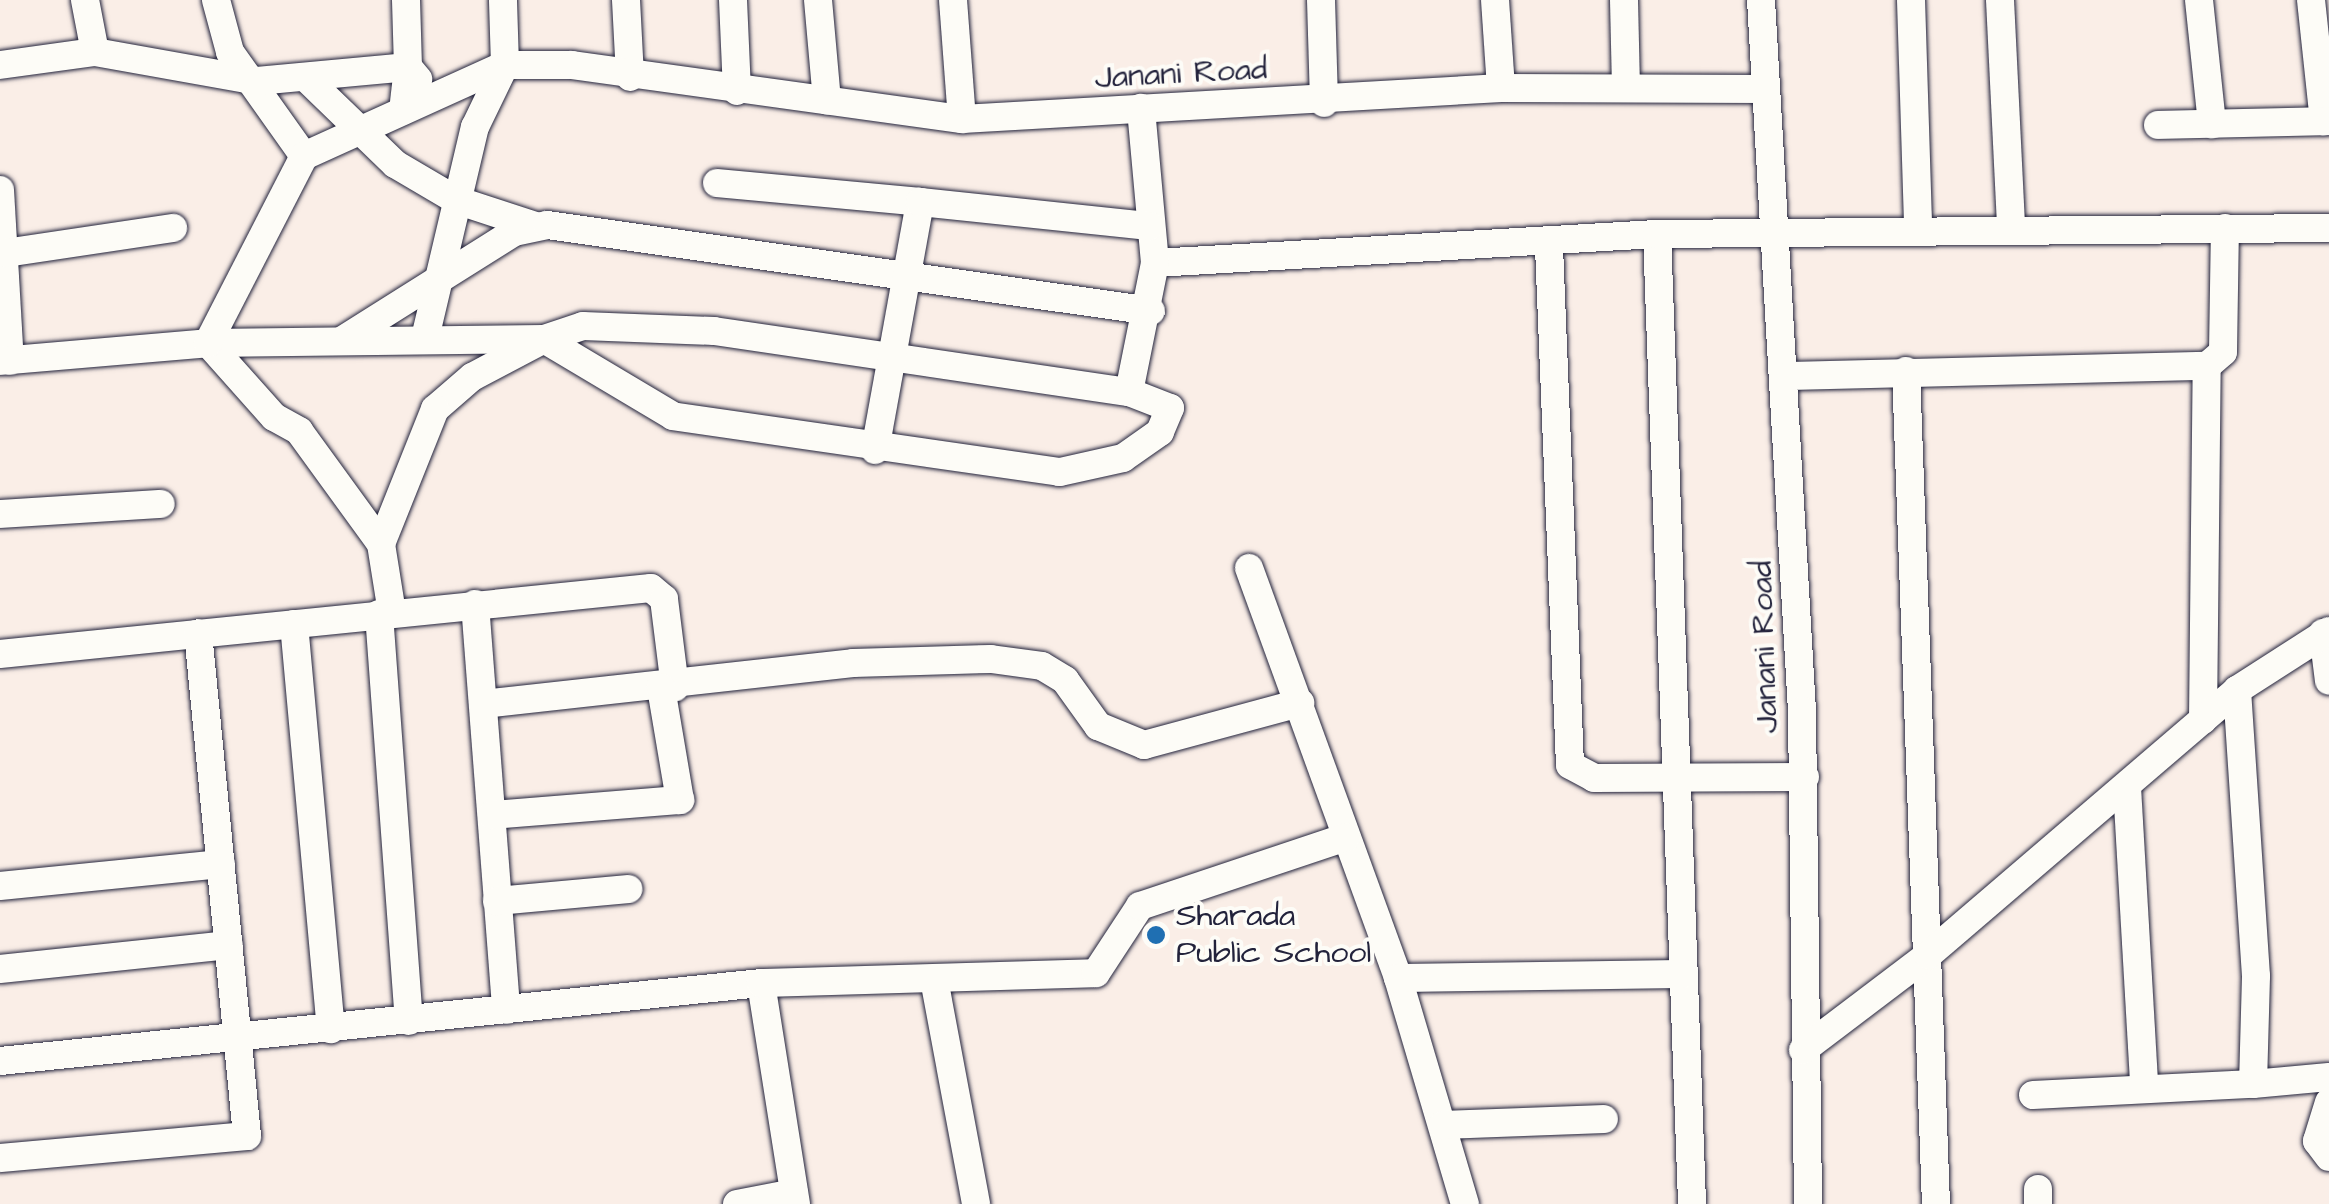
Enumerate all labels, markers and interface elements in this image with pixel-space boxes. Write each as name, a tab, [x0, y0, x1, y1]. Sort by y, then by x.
street label: Janani Road	[1094, 50, 1268, 98]
street label: Janani Road	[1743, 560, 1787, 734]
place label: Sharada Public School	[1176, 898, 1371, 973]
marker: Sharada Public School	[1145, 924, 1167, 946]

